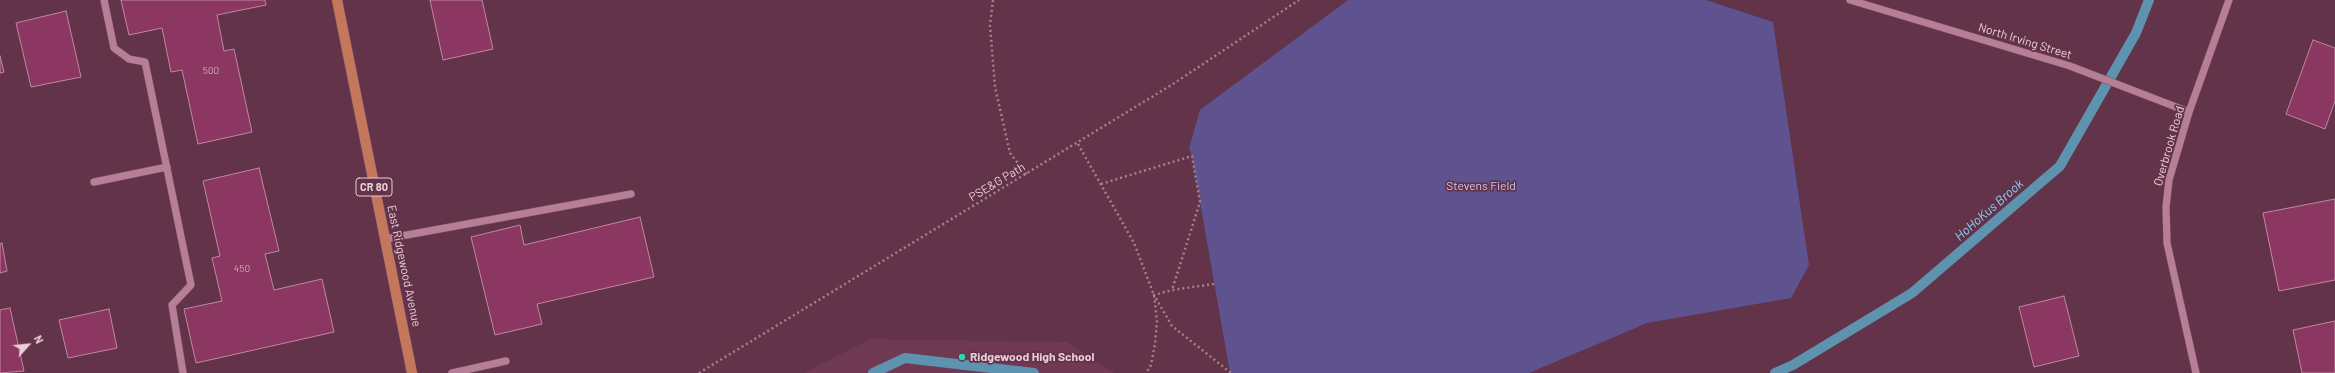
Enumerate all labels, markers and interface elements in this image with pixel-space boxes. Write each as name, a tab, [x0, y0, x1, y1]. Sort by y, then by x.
street label: North Irving Street	[1976, 20, 2074, 62]
house number: 500	[203, 65, 219, 77]
street label: Overbrook Road	[2151, 104, 2187, 188]
street label: PSE&G Path	[966, 160, 1028, 204]
water label: HoHoKus Brook	[1952, 176, 2026, 244]
road number: CR 80	[356, 178, 392, 196]
park label: Stevens Field	[1446, 179, 1516, 193]
street label: East Ridgewood Avenue	[384, 204, 424, 328]
house number: 450	[234, 263, 250, 275]
north arrow	[8, 325, 48, 365]
text: N	[32, 333, 47, 346]
place label: Ridgewood High School	[970, 350, 1094, 364]
marker: Ridgewood High School	[957, 352, 967, 362]

